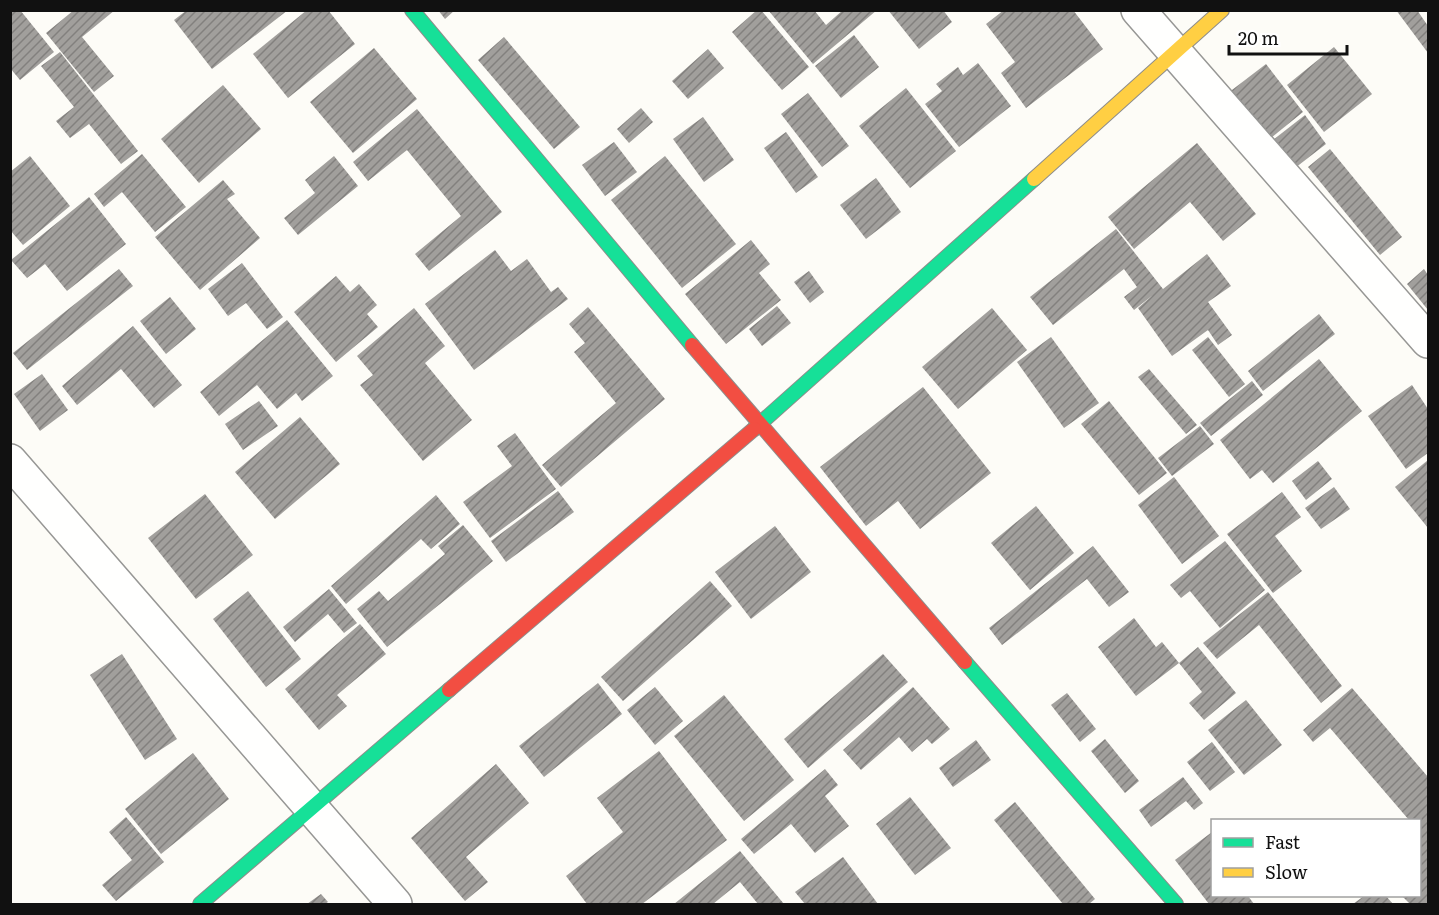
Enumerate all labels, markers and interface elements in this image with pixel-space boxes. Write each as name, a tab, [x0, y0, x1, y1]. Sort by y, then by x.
scale bar	[1229, 18, 1348, 56]
text: 20 m	[1238, 24, 1279, 51]
legend	[1211, 819, 1421, 897]
text: Fast	[1265, 828, 1301, 855]
text: Slow	[1265, 858, 1308, 885]

